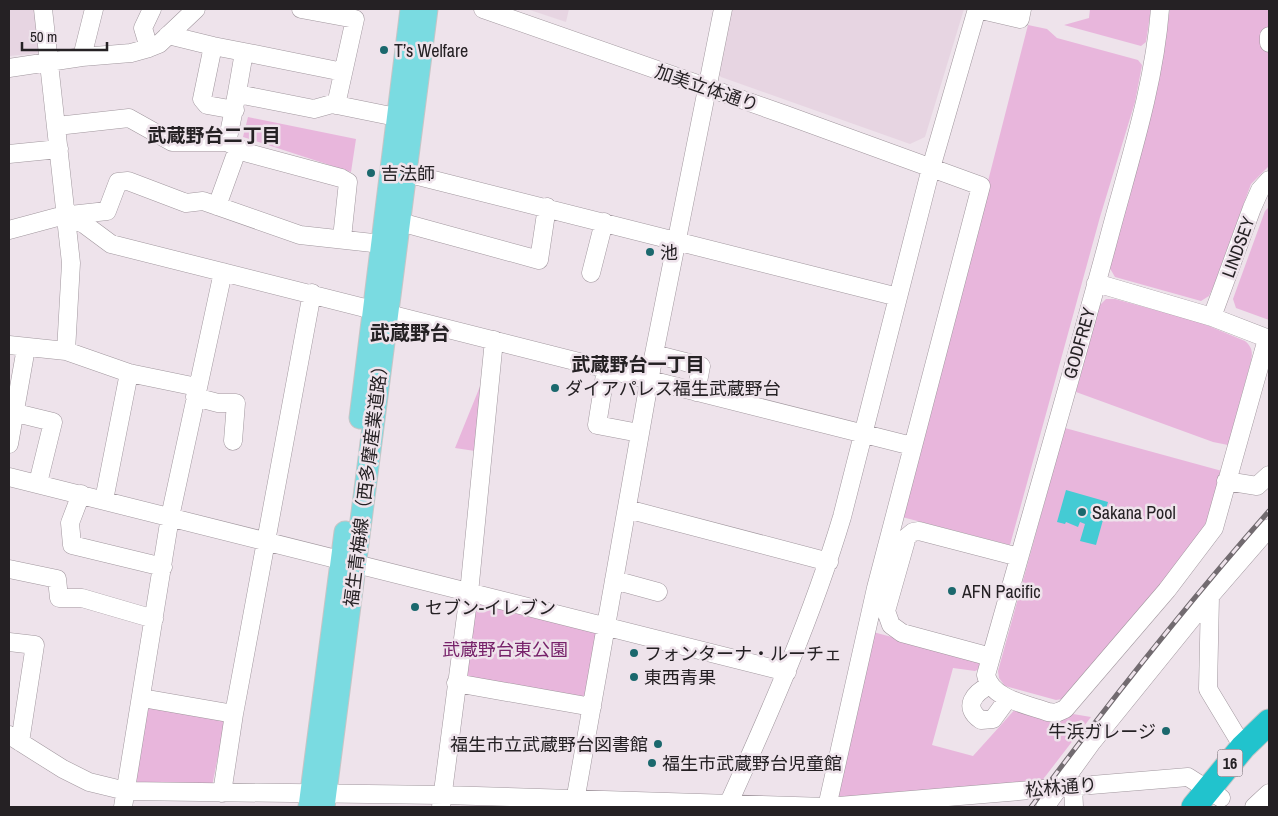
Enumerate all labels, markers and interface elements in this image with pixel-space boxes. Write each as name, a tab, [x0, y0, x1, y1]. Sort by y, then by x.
scale bar	[22, 20, 108, 52]
text: 50 m	[30, 26, 57, 47]
place label: T’s Welfare	[394, 38, 468, 63]
marker: T’s Welfare	[378, 44, 390, 56]
street label: 加美立体通り	[652, 59, 762, 117]
district label: 武蔵野台二丁目	[147, 122, 281, 148]
place label: 吉法師	[381, 161, 435, 186]
marker: 吉法師	[365, 167, 377, 179]
street label: LINDSEY	[1215, 213, 1261, 281]
place label: 池	[660, 240, 678, 265]
marker: 池	[644, 246, 656, 258]
street label: GODFREY	[1057, 304, 1101, 382]
district label: 武蔵野台	[370, 319, 450, 346]
district label: 武蔵野台一丁目	[571, 351, 705, 377]
street label: 福生青梅線（西多摩産業道路）	[338, 355, 394, 609]
place label: ダイアパレス福生武蔵野台	[565, 376, 781, 401]
marker: ダイアパレス福生武蔵野台	[549, 382, 561, 394]
place label: Sakana Pool	[1092, 500, 1176, 525]
marker: Sakana Pool	[1076, 506, 1088, 518]
place label: AFN Pacific	[961, 579, 1041, 604]
marker: AFN Pacific	[946, 585, 958, 597]
place label: セブン-イレブン	[425, 595, 556, 620]
marker: セブン-イレブン	[409, 601, 421, 613]
park label: 武蔵野台東公園	[442, 637, 568, 662]
place label: フォンターナ・ルーチェ	[644, 641, 842, 666]
marker: フォンターナ・ルーチェ	[628, 647, 640, 659]
place label: 東西青果	[644, 665, 716, 690]
marker: 東西青果	[628, 671, 640, 683]
place label: 牛浜ガレージ	[1048, 719, 1156, 744]
marker: 牛浜ガレージ	[1160, 725, 1172, 737]
place label: 福生市立武蔵野台図書館	[450, 732, 648, 757]
marker: 福生市立武蔵野台図書館	[652, 738, 664, 750]
road number: 16	[1218, 750, 1242, 776]
place label: 福生市武蔵野台児童館	[662, 751, 842, 776]
marker: 福生市武蔵野台児童館	[646, 757, 658, 769]
street label: 松林通り	[1024, 771, 1098, 803]

